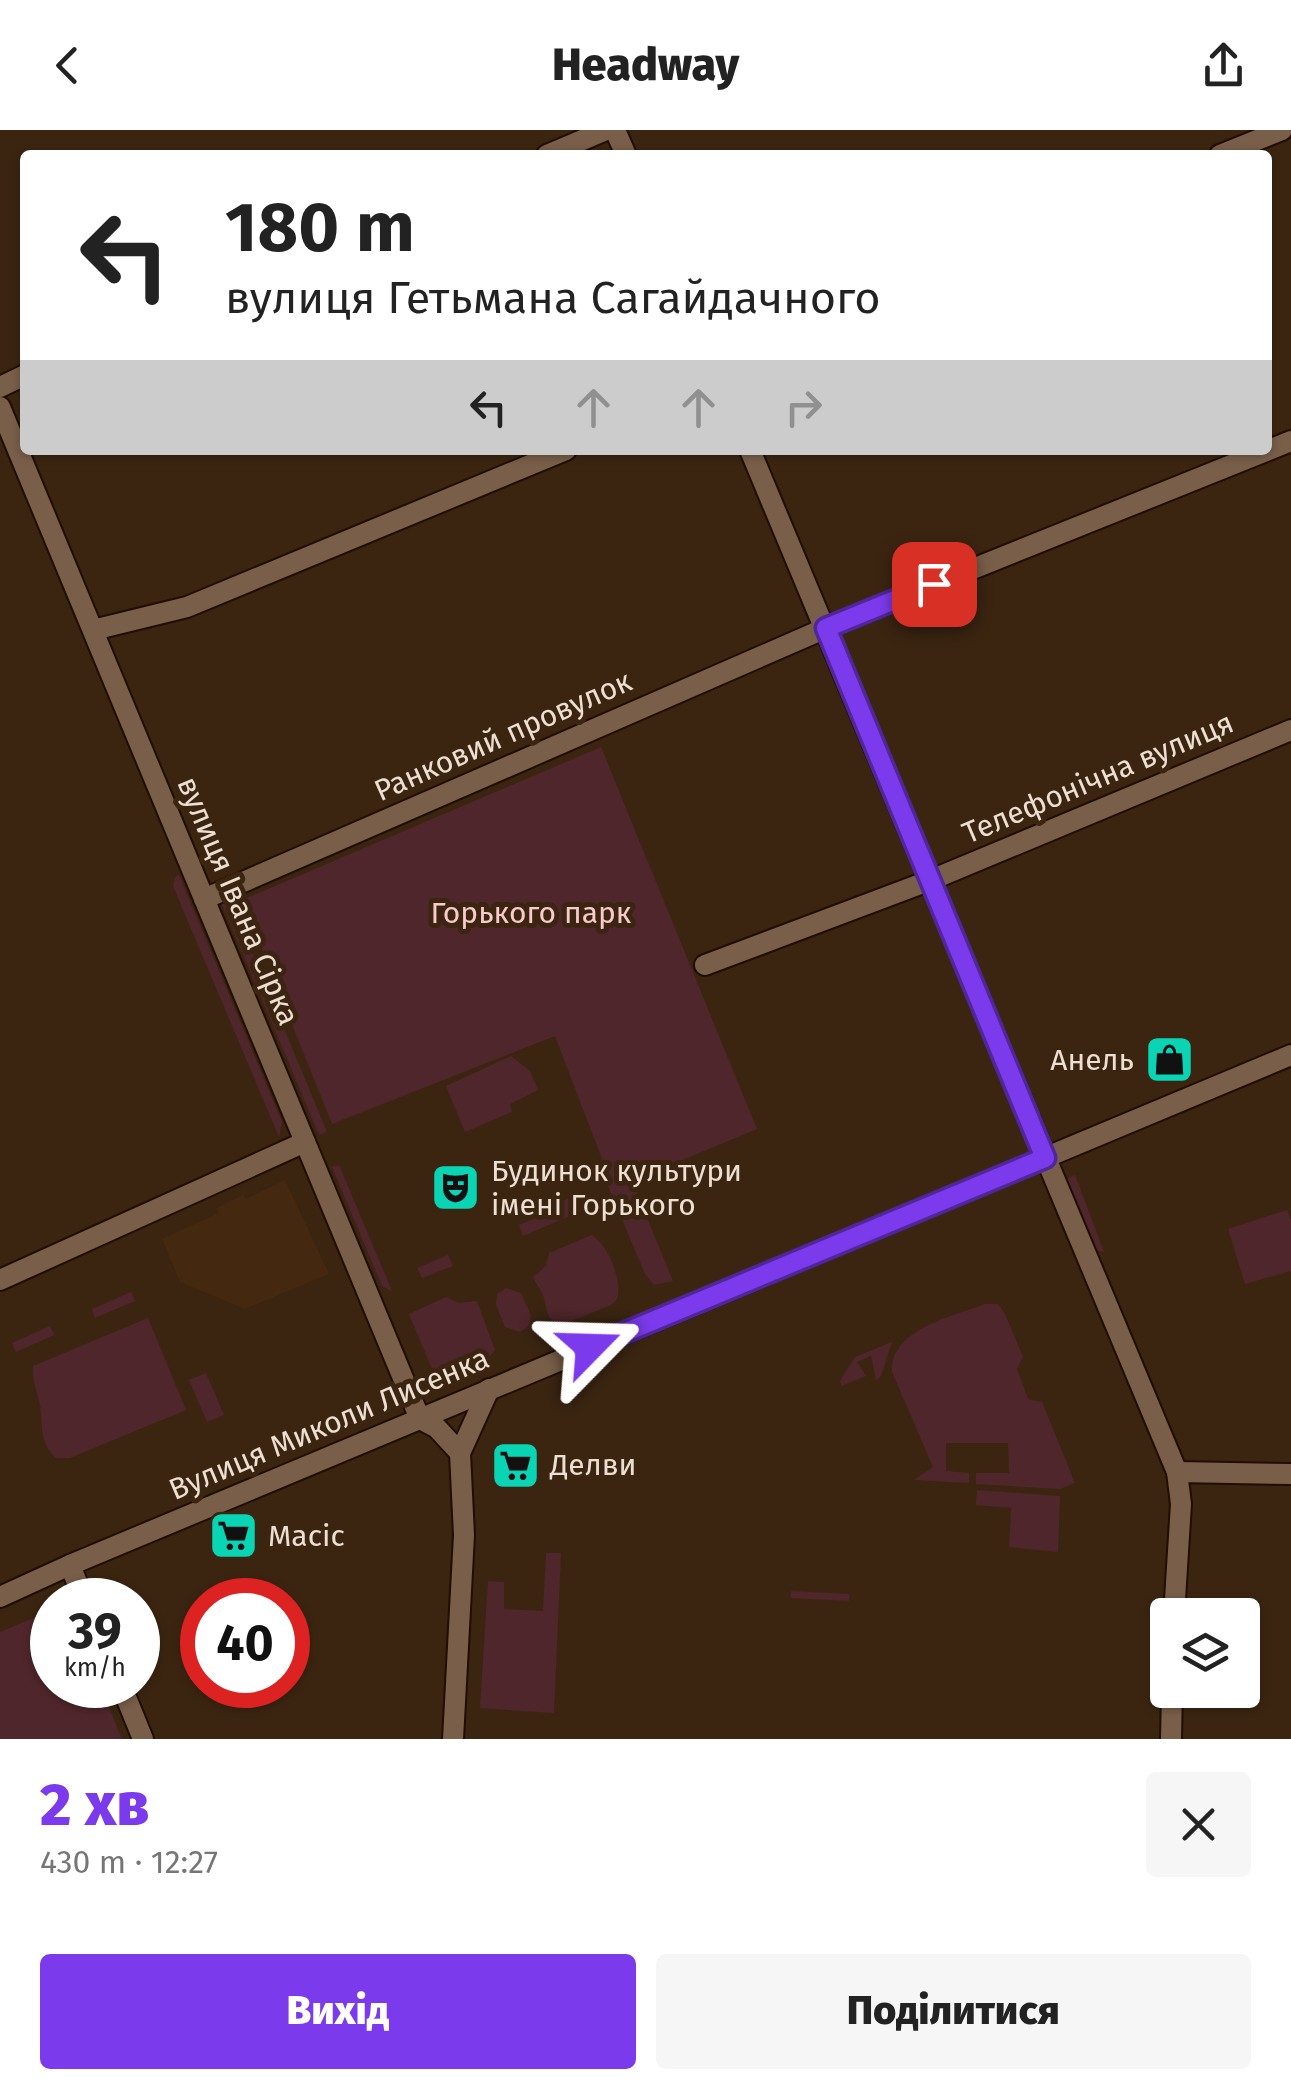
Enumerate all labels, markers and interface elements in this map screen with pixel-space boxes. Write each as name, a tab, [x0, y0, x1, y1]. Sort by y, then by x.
icon: back	[40, 38, 95, 93]
text: Headway	[552, 38, 739, 92]
icon: share	[1196, 38, 1251, 93]
text: 180 m	[225, 186, 415, 270]
icon: left	[60, 190, 190, 320]
text: вулиця Гетьмана Сагайдачного	[225, 271, 880, 325]
icon: left	[461, 380, 516, 435]
icon: ahead	[566, 380, 621, 435]
icon: ahead	[671, 380, 726, 435]
icon: right	[776, 380, 831, 435]
pin	[892, 542, 977, 627]
icon: arrive	[907, 557, 962, 612]
street label: Ранковий провулок	[369, 663, 638, 809]
street label: Телефонічна вулиця	[957, 705, 1239, 851]
street label: вулиця Івана Сірка	[169, 771, 307, 1031]
park label: Горького парк	[431, 895, 632, 931]
shop icon: Анель	[1143, 1034, 1195, 1086]
place label: Анель	[1050, 1042, 1134, 1078]
place label: Будинок культури імені Горького	[491, 1153, 742, 1223]
theatre icon: Будинок культури імені Горького	[430, 1162, 482, 1214]
position arrow	[538, 1295, 642, 1399]
street label: Вулиця Миколи Лисенка	[164, 1340, 494, 1508]
supermarket icon: Делви	[489, 1439, 541, 1491]
place label: Делви	[549, 1447, 637, 1483]
supermarket icon: Macic	[207, 1510, 259, 1562]
place label: Macic	[268, 1518, 345, 1554]
speed limit sign: 40	[180, 1578, 310, 1708]
map controls	[1150, 1598, 1260, 1708]
button: layers	[1150, 1598, 1260, 1708]
text: 39	[68, 1601, 122, 1661]
text: km/h	[64, 1653, 126, 1683]
text: 2 хв	[40, 1769, 150, 1841]
button: close	[1146, 1772, 1251, 1877]
text: 430 m · 12:27	[40, 1843, 218, 1881]
button: Вихід	[40, 1954, 636, 2069]
button: Поділитися	[656, 1954, 1251, 2069]

